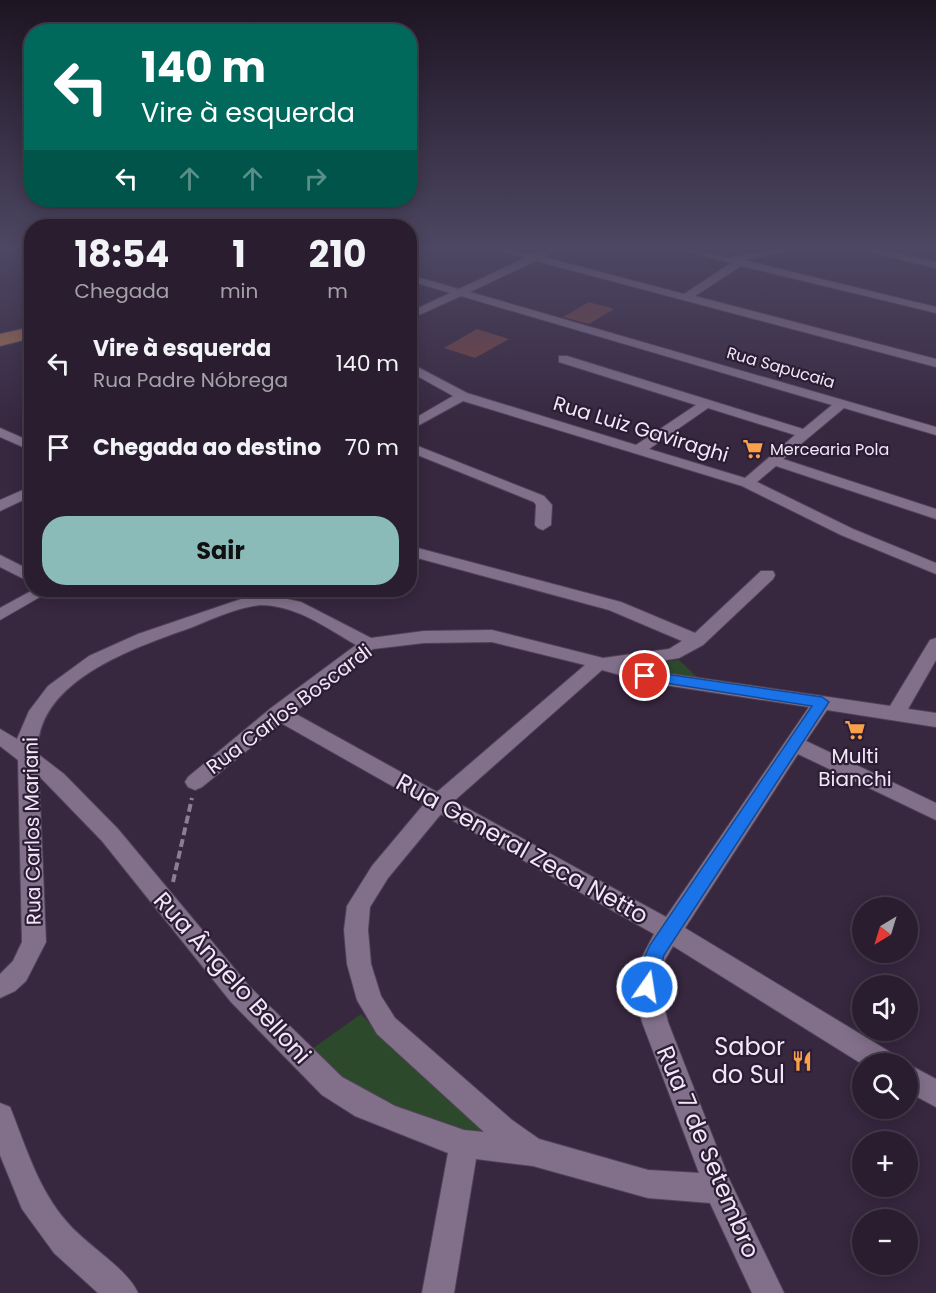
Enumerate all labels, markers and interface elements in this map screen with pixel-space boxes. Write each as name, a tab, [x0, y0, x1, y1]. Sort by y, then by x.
text: 140 m	[141, 38, 266, 97]
icon: left	[42, 48, 120, 126]
text: Vire à esquerda	[141, 94, 355, 131]
icon: left	[110, 162, 143, 195]
icon: ahead	[173, 162, 206, 195]
icon: ahead	[236, 162, 269, 195]
icon: right	[299, 162, 332, 195]
text: 18:54	[75, 229, 169, 280]
text: 1	[232, 229, 246, 280]
text: 210	[309, 229, 366, 280]
text: Chegada	[75, 277, 169, 305]
text: min	[220, 277, 258, 305]
text: m	[327, 277, 348, 305]
text: Vire à esquerda	[93, 333, 271, 364]
street label: Rua Sapucaia	[724, 341, 838, 394]
icon: left	[42, 347, 75, 380]
text: 140 m	[336, 348, 399, 379]
text: Rua Padre Nóbrega	[93, 366, 288, 394]
street label: Rua Luiz Gaviraghi	[550, 389, 732, 469]
icon: arrive	[42, 431, 75, 464]
text: Chegada ao destino	[93, 432, 321, 463]
text: 70 m	[345, 432, 399, 463]
supermarket icon: Mercearia Pola	[741, 437, 765, 461]
place label: Mercearia Pola	[770, 438, 889, 461]
button: Sair	[42, 516, 399, 585]
street label: Rua Carlos Boscardi	[200, 637, 378, 781]
pin	[619, 650, 670, 701]
icon: arrive	[628, 659, 661, 692]
supermarket icon: Multi Bianchi	[843, 718, 867, 742]
street label: Rua Carlos Mariani	[16, 737, 48, 925]
place label: Multi Bianchi	[818, 742, 892, 793]
street label: Rua General Zeca Netto	[390, 765, 654, 932]
street label: Rua Ângelo Belloni	[146, 885, 319, 1071]
north arrow	[852, 897, 918, 963]
map controls	[852, 897, 918, 1275]
position arrow	[615, 955, 679, 1019]
button: sound	[852, 975, 918, 1041]
place label: Sabor do Sul	[712, 1030, 785, 1091]
street label: Rua 7 de Setembro	[649, 1041, 768, 1263]
restaurant icon: Sabor do Sul	[790, 1049, 814, 1073]
button: search	[852, 1053, 918, 1119]
button: +	[852, 1131, 918, 1197]
button: −	[852, 1209, 918, 1275]

